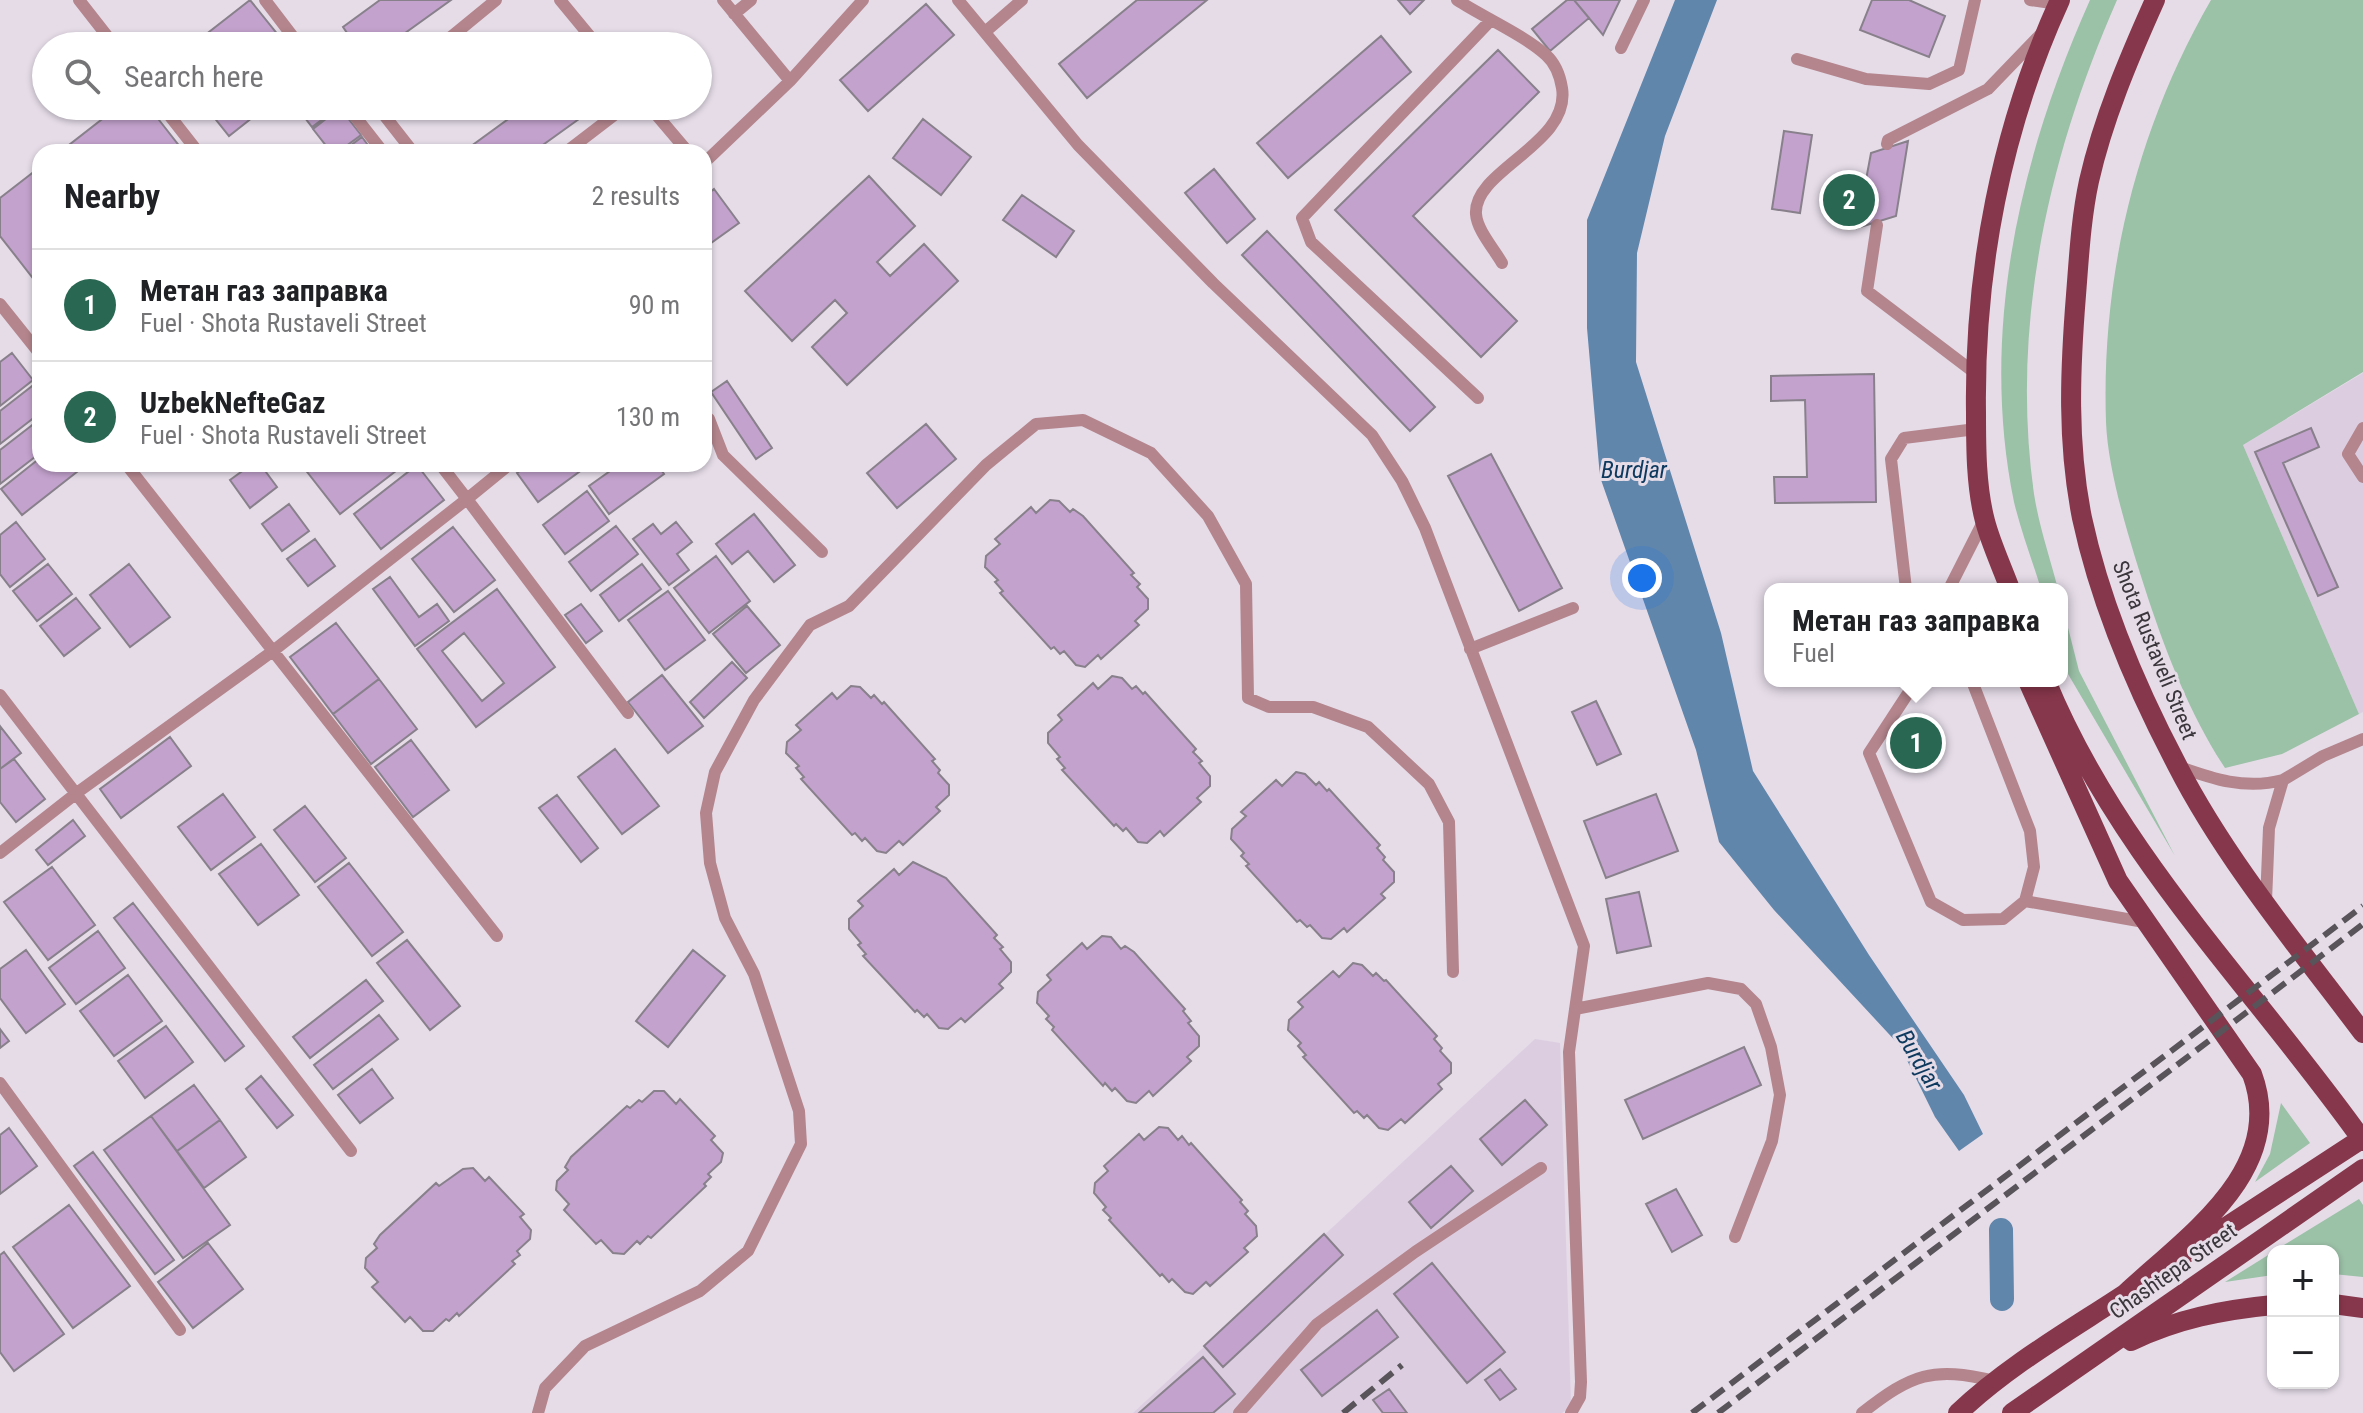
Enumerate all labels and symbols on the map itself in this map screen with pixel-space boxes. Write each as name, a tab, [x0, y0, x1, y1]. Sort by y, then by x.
pin: 2	[1823, 170, 1875, 230]
water label: Burdjar	[1601, 456, 1668, 484]
street label: Shota Rustaveli Street	[2108, 557, 2202, 743]
your location	[1622, 558, 1662, 598]
pin: 1	[1890, 713, 1942, 773]
water label: Burdjar	[1890, 1025, 1948, 1096]
street label: Chashtepa Street	[2105, 1218, 2241, 1324]

